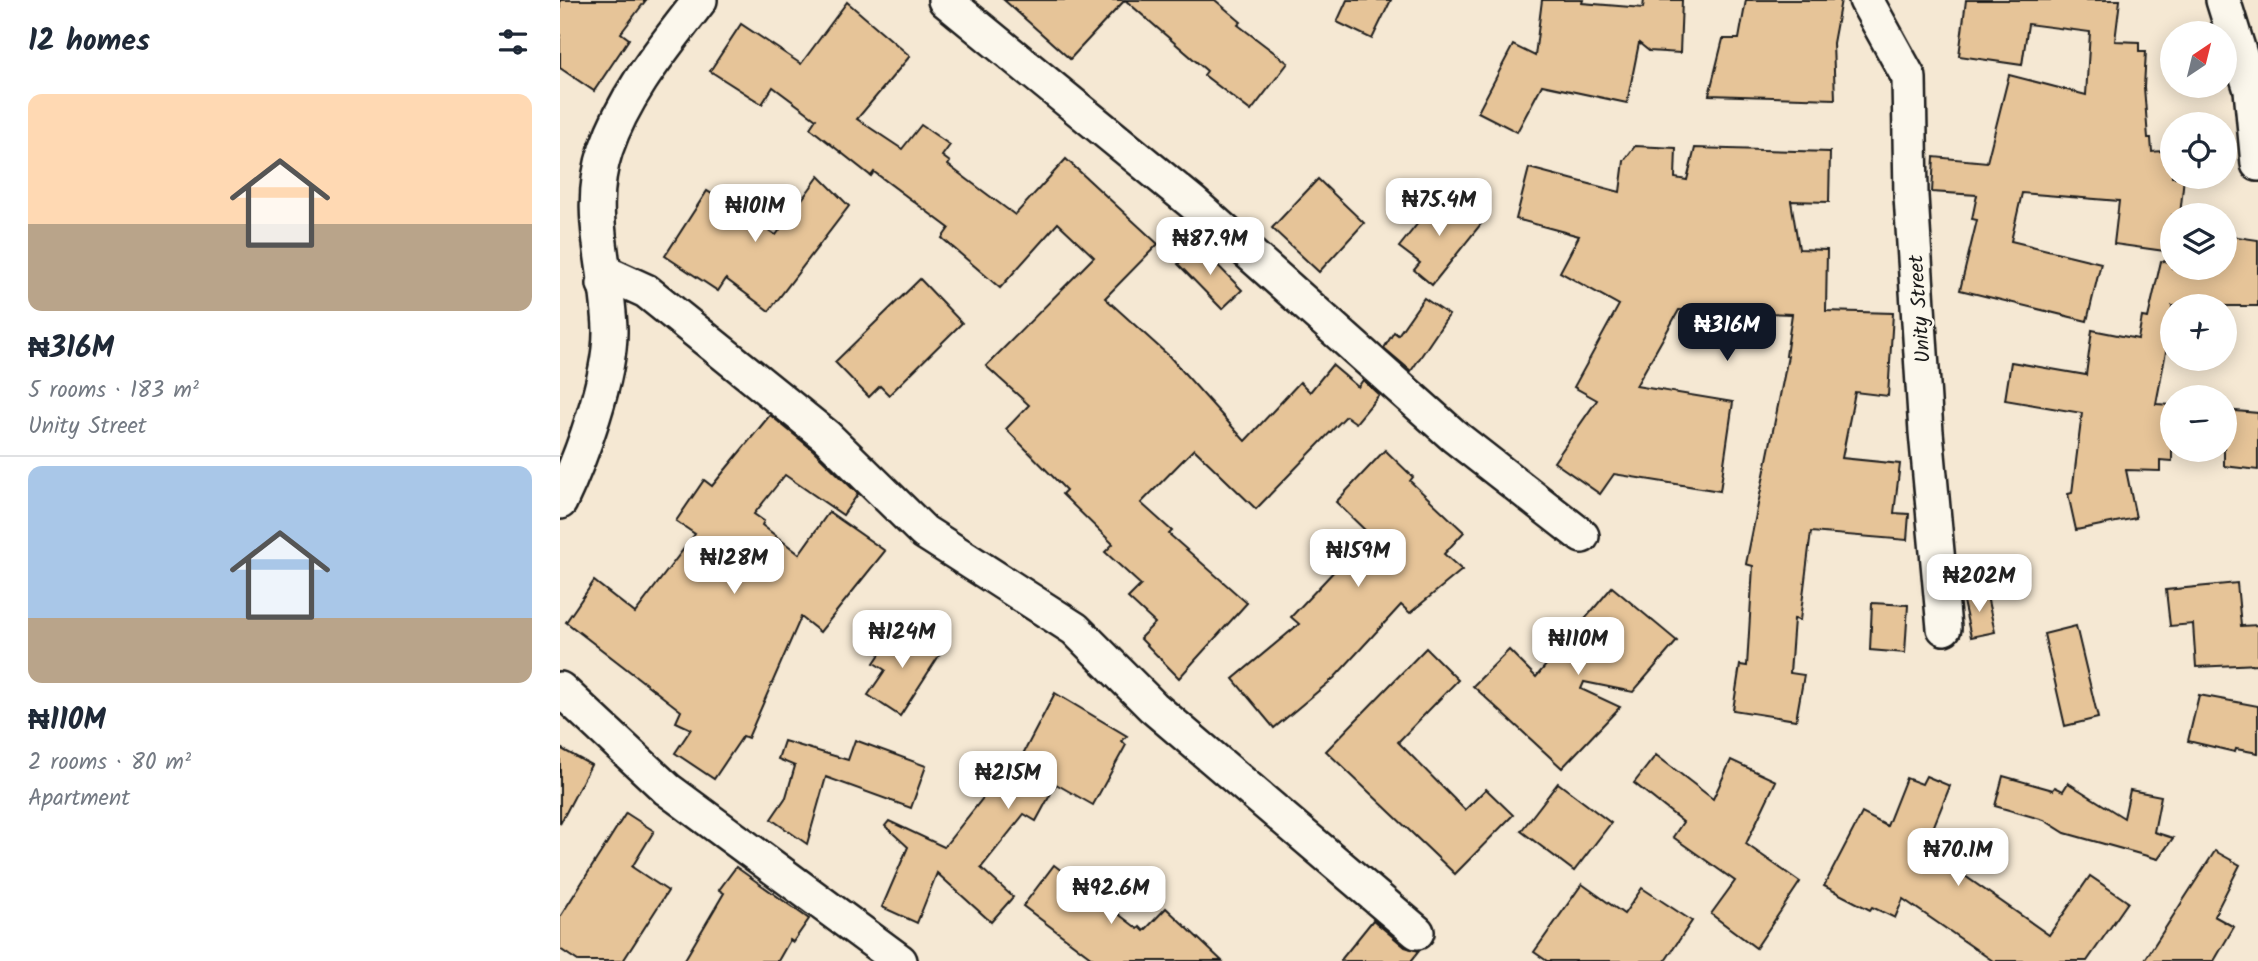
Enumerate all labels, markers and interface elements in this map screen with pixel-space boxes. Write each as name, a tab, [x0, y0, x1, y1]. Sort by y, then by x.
text: 12 homes	[28, 18, 150, 66]
north arrow	[2160, 21, 2236, 98]
map controls	[2160, 21, 2237, 462]
icon: filters	[494, 23, 532, 61]
button: locate	[2160, 112, 2237, 189]
icon: home	[217, 140, 343, 266]
pin: ₦75.4M	[1382, 178, 1496, 238]
text: ₦75.4M	[1402, 183, 1476, 219]
pin: ₦101M	[706, 184, 804, 244]
text: ₦101M	[725, 189, 785, 225]
button: layers	[2160, 203, 2237, 280]
pin: ₦87.9M	[1153, 218, 1267, 277]
text: ₦87.9M	[1172, 222, 1248, 258]
street label: Unity Street	[1900, 253, 1941, 364]
button: +	[2160, 294, 2237, 371]
pin: ₦316M	[1678, 304, 1776, 363]
text: ₦316M	[1694, 308, 1760, 344]
text: ₦316M	[28, 325, 114, 373]
text: 5 rooms · 183 m²	[28, 373, 199, 409]
button: −	[2160, 385, 2237, 462]
text: Unity Street	[28, 409, 147, 445]
icon: home	[217, 512, 343, 638]
pin: ₦159M	[1309, 530, 1407, 589]
text: ₦159M	[1326, 534, 1390, 570]
pin: ₦128M	[685, 536, 783, 596]
text: ₦128M	[700, 541, 768, 577]
pin: ₦202M	[1930, 554, 2028, 614]
text: ₦202M	[1943, 559, 2015, 595]
pin: ₦124M	[853, 610, 951, 670]
text: ₦124M	[869, 615, 935, 651]
pin: ₦110M	[1529, 618, 1627, 677]
text: ₦110M	[1548, 622, 1608, 658]
text: ₦110M	[28, 697, 106, 745]
text: 2 rooms · 80 m²	[28, 745, 191, 781]
pin: ₦215M	[959, 752, 1057, 811]
text: ₦215M	[975, 756, 1041, 792]
text: Apartment	[28, 781, 130, 817]
pin: ₦70.1M	[1901, 828, 2015, 888]
text: ₦70.1M	[1923, 833, 1993, 869]
pin: ₦92.6M	[1054, 866, 1168, 926]
text: ₦92.6M	[1073, 871, 1149, 907]

